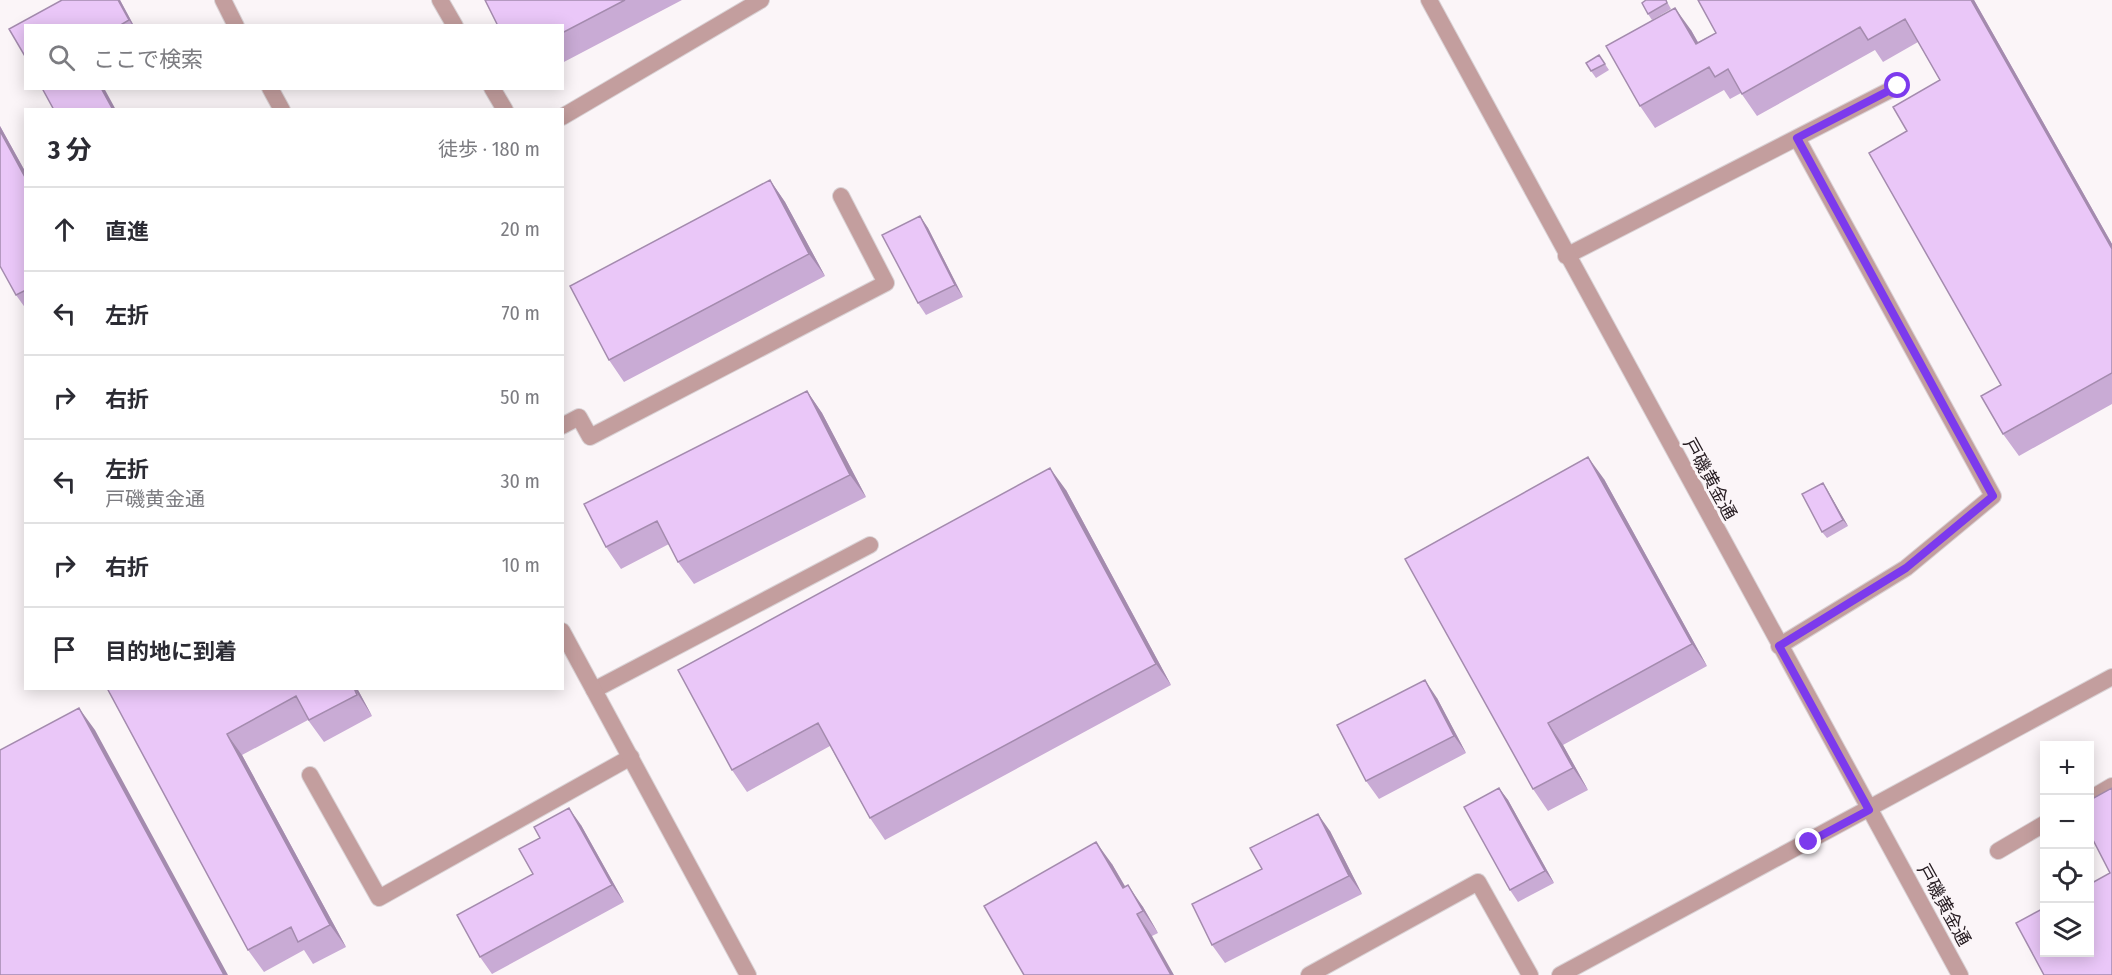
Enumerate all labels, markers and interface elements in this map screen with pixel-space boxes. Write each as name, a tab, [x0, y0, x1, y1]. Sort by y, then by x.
search box	[24, 24, 564, 90]
icon: search	[45, 41, 78, 74]
text: ここで検索	[93, 46, 203, 73]
route start	[1884, 72, 1910, 98]
text: 3 分	[48, 135, 92, 166]
text: 徒歩 · 180 m	[438, 137, 540, 161]
icon: ahead	[48, 213, 81, 246]
text: 20 m	[501, 217, 540, 241]
text: 直進	[105, 218, 149, 245]
icon: left	[48, 297, 81, 330]
text: 70 m	[502, 301, 540, 325]
text: 左折	[105, 302, 149, 329]
icon: right	[48, 381, 81, 414]
text: 50 m	[500, 385, 540, 409]
text: 右折	[105, 386, 149, 413]
street label: 戸磯黄金通	[1679, 434, 1741, 524]
text: 左折	[105, 456, 149, 483]
icon: left	[48, 465, 81, 498]
text: 30 m	[500, 469, 540, 493]
text: 戸磯黄金通	[105, 487, 205, 511]
icon: right	[48, 549, 81, 582]
text: 10 m	[502, 553, 540, 577]
text: 右折	[105, 554, 149, 581]
icon: arrive	[48, 633, 81, 666]
text: 目的地に到着	[105, 638, 237, 665]
map controls	[2040, 741, 2094, 957]
button: +	[2040, 741, 2094, 795]
button: −	[2040, 795, 2094, 849]
route end	[1795, 828, 1821, 854]
button: locate	[2040, 849, 2094, 903]
street label: 戸磯黄金通	[1913, 860, 1975, 950]
button: layers	[2040, 903, 2094, 957]

